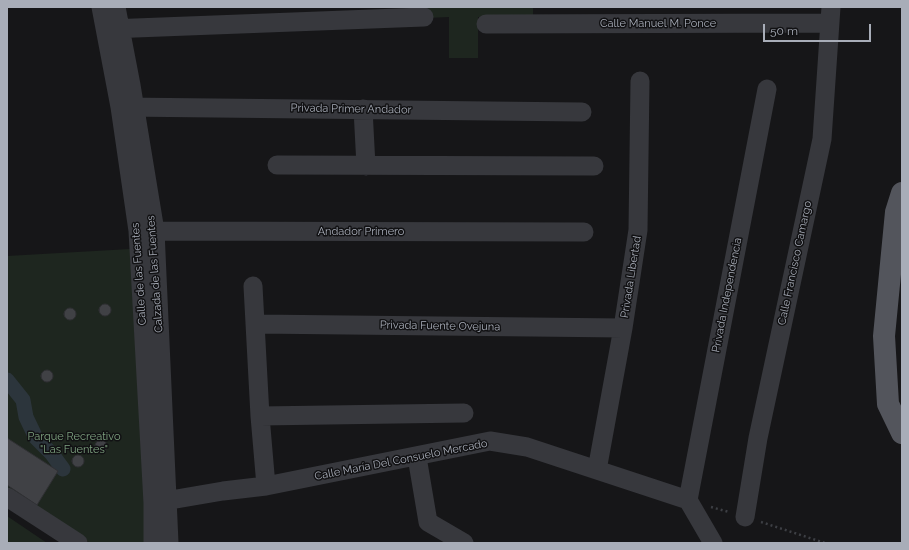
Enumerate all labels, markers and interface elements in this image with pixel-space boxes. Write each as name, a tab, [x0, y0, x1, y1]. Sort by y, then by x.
scale bar	[765, 16, 873, 42]
street label: Calle Manuel M. Ponce	[600, 17, 716, 31]
text: 50 m	[770, 24, 798, 38]
street label: Privada Primer Andador	[291, 101, 411, 117]
street label: Calle Francisco Camargo	[775, 200, 815, 326]
street label: Calzada de las Fuentes	[144, 215, 166, 333]
street label: Calle de las Fuentes	[129, 222, 149, 326]
street label: Andador Primero	[318, 225, 404, 239]
street label: Privada Libertad	[618, 235, 644, 319]
street label: Privada Independencia	[709, 236, 745, 354]
street label: Privada Fuente Ovejuna	[380, 318, 500, 334]
park label: Parque Recreativo "Las Fuentes"	[28, 430, 120, 456]
street label: Calle María Del Consuelo Mercado	[313, 437, 489, 483]

